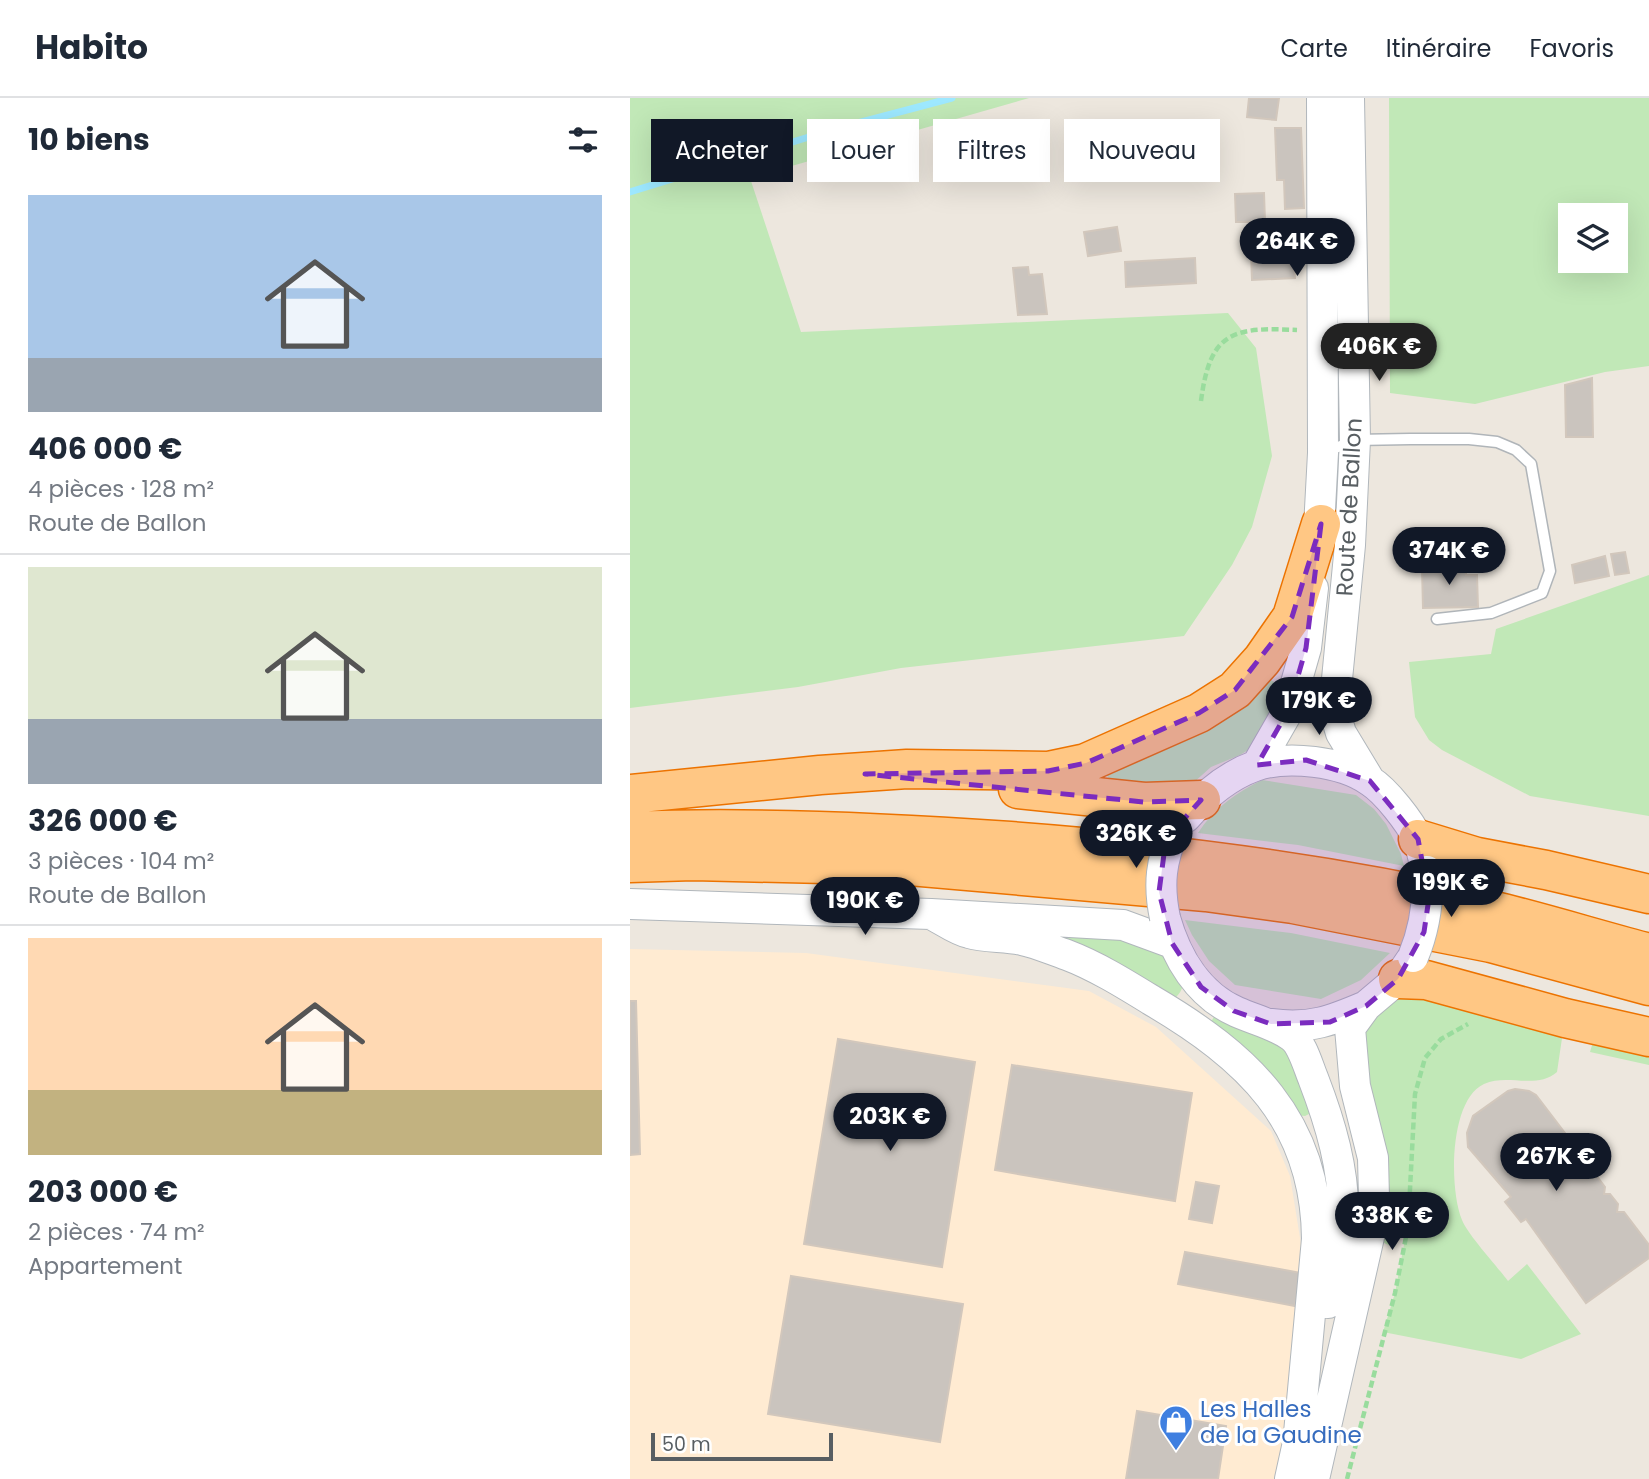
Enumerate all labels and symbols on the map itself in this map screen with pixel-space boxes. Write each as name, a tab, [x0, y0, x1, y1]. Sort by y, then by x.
pin: 264K €	[1240, 218, 1354, 278]
pin: 406K €	[1322, 324, 1436, 383]
street label: Route de Ballon	[1328, 417, 1370, 597]
pin: 374K €	[1392, 528, 1506, 587]
pin: 179K €	[1262, 678, 1376, 737]
pin: 326K €	[1079, 810, 1193, 870]
pin: 199K €	[1394, 860, 1508, 919]
pin: 190K €	[808, 878, 922, 937]
pin: 203K €	[833, 1094, 947, 1153]
pin: 267K €	[1499, 1134, 1613, 1193]
pin: 338K €	[1335, 1192, 1449, 1252]
place label: Les Halles de la Gaudine	[1200, 1393, 1362, 1451]
shop icon: Les Halles de la Gaudine	[1157, 1403, 1195, 1452]
scale bar	[651, 1430, 833, 1462]

